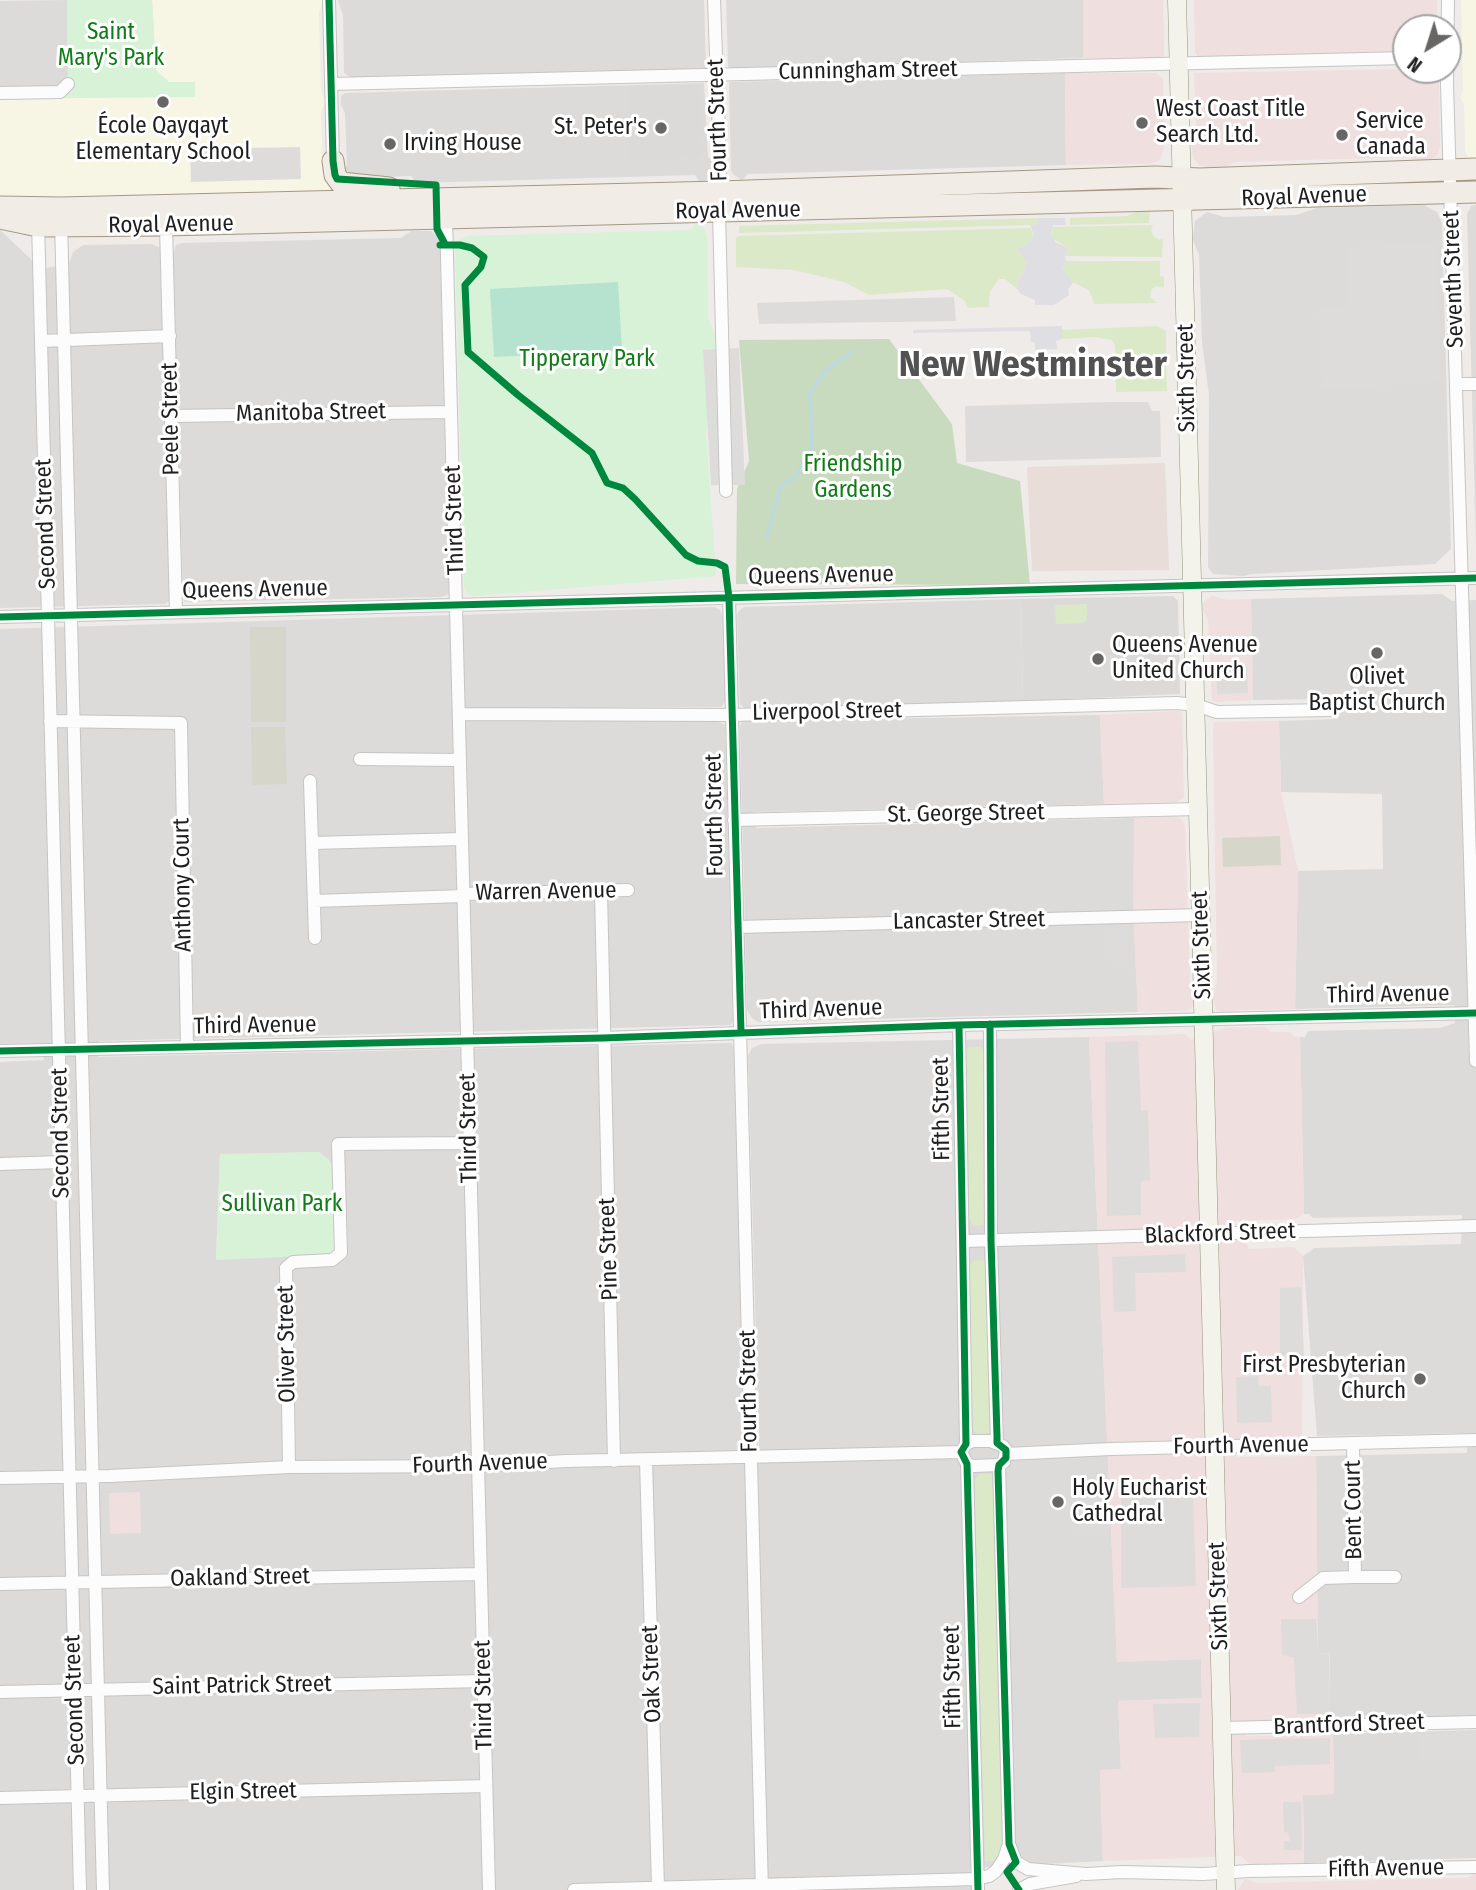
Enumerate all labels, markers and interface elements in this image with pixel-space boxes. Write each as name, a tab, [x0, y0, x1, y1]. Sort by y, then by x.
north arrow	[1392, 14, 1462, 84]
park label: Saint Mary's Park	[58, 19, 164, 73]
text: N	[1403, 52, 1427, 77]
street label: Cunningham Street	[778, 56, 958, 86]
street label: Fourth Street	[702, 58, 734, 182]
marker: École Qayqayt Elementary School	[155, 94, 171, 110]
place label: West Coast Title Search Ltd.	[1156, 96, 1305, 150]
place label: Service Canada	[1356, 108, 1426, 162]
place label: École Qayqayt Elementary School	[75, 113, 251, 167]
place label: St. Peter's	[554, 114, 647, 142]
marker: West Coast Title Search Ltd.	[1134, 115, 1150, 131]
marker: St. Peter's	[653, 120, 669, 136]
marker: Service Canada	[1334, 127, 1350, 143]
place label: Irving House	[404, 130, 522, 158]
marker: Irving House	[382, 136, 398, 152]
street label: Royal Avenue	[1241, 181, 1367, 213]
street label: Royal Avenue	[675, 196, 801, 226]
street label: Royal Avenue	[108, 210, 234, 240]
street label: Seventh Street	[1438, 210, 1470, 348]
street label: Sixth Street	[1172, 323, 1202, 433]
district label: New Westminster	[899, 344, 1167, 388]
park label: Tipperary Park	[519, 346, 655, 374]
street label: Peele Street	[156, 362, 186, 476]
street label: Manitoba Street	[236, 398, 386, 428]
park label: Friendship Gardens	[804, 451, 902, 505]
street label: Second Street	[30, 458, 62, 590]
street label: Third Street	[439, 464, 471, 576]
street label: Queens Avenue	[748, 561, 894, 591]
street label: Queens Avenue	[182, 575, 328, 605]
place label: Queens Avenue United Church	[1112, 632, 1258, 686]
marker: Olivet Baptist Church	[1369, 645, 1385, 661]
marker: Queens Avenue United Church	[1090, 651, 1106, 667]
place label: Olivet Baptist Church	[1308, 664, 1446, 718]
street label: Liverpool Street	[752, 697, 902, 727]
street label: Fourth Street	[700, 753, 730, 877]
street label: St. George Street	[887, 799, 1045, 829]
street label: Anthony Court	[168, 818, 198, 952]
street label: Warren Avenue	[475, 877, 617, 907]
street label: Sixth Street	[1186, 890, 1218, 1000]
street label: Lancaster Street	[893, 906, 1045, 936]
street label: Third Avenue	[1326, 980, 1450, 1010]
street label: Third Avenue	[759, 994, 883, 1026]
street label: Third Avenue	[193, 1011, 317, 1041]
street label: Fifth Street	[927, 1057, 957, 1161]
street label: Second Street	[46, 1067, 76, 1199]
street label: Third Street	[454, 1073, 484, 1183]
park label: Sullivan Park	[222, 1191, 342, 1219]
street label: Pine Street	[593, 1197, 625, 1301]
street label: Blackford Street	[1144, 1218, 1296, 1250]
street label: Oliver Street	[272, 1285, 302, 1403]
street label: Fourth Street	[734, 1329, 764, 1453]
place label: First Presbyterian Church	[1242, 1352, 1406, 1406]
marker: First Presbyterian Church	[1412, 1371, 1428, 1387]
street label: Fourth Avenue	[1173, 1431, 1309, 1461]
street label: Fourth Avenue	[412, 1448, 548, 1480]
street label: Bent Court	[1339, 1460, 1369, 1560]
place label: Holy Eucharist Cathedral	[1072, 1475, 1206, 1529]
marker: Holy Eucharist Cathedral	[1050, 1494, 1066, 1510]
street label: Sixth Street	[1203, 1541, 1235, 1651]
street label: Oakland Street	[170, 1563, 310, 1593]
street label: Oak Street	[636, 1624, 668, 1724]
street label: Fifth Street	[938, 1625, 968, 1729]
street label: Second Street	[59, 1634, 91, 1766]
street label: Third Street	[469, 1640, 499, 1750]
street label: Saint Patrick Street	[152, 1671, 332, 1701]
street label: Brantford Street	[1273, 1709, 1425, 1741]
street label: Elgin Street	[189, 1777, 297, 1807]
street label: Fifth Avenue	[1328, 1854, 1444, 1884]

